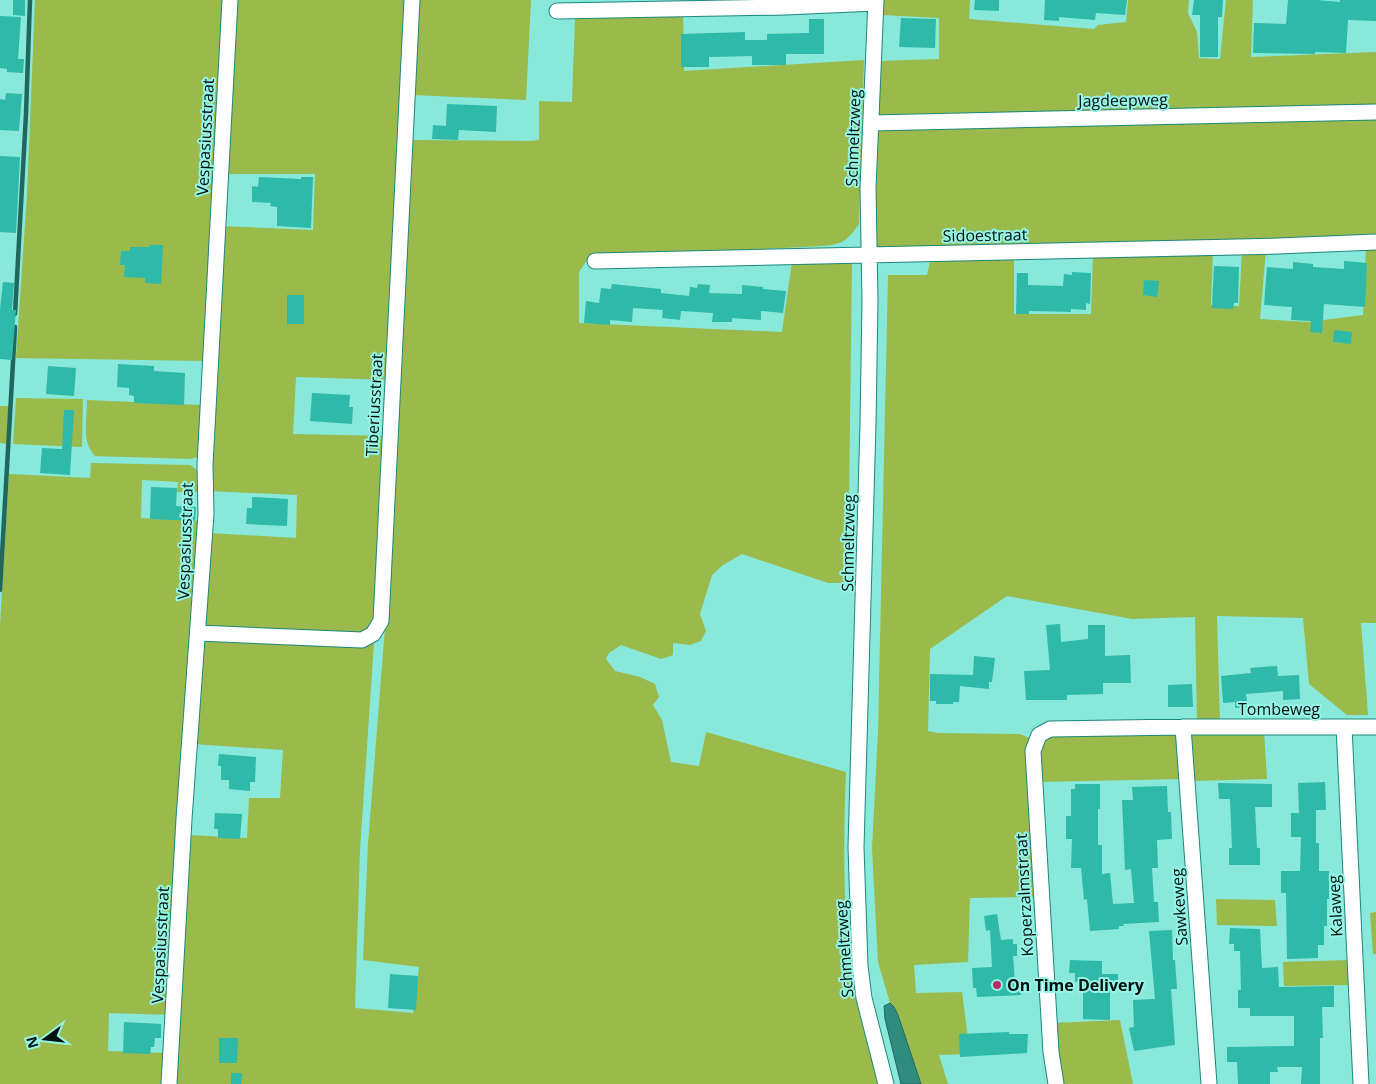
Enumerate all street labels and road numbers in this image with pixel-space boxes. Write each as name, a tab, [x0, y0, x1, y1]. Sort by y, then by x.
street label: Vespasiusstraat	[191, 78, 219, 196]
street label: Jagdeepweg	[1076, 88, 1168, 112]
street label: Schmeltzweg	[840, 89, 866, 187]
street label: Sidoestraat	[943, 223, 1028, 247]
street label: Tiberiusstraat	[360, 353, 388, 457]
street label: Vespasiusstraat	[172, 482, 198, 600]
street label: Schmeltzweg	[836, 494, 860, 592]
street label: Tombeweg	[1238, 698, 1320, 720]
street label: Koperzalmstraat	[1010, 833, 1038, 957]
street label: Sawkeweg	[1165, 867, 1193, 946]
street label: Kalaweg	[1322, 874, 1348, 937]
street label: Vespasiusstraat	[146, 886, 174, 1004]
street label: Schmeltzweg	[830, 899, 858, 998]

